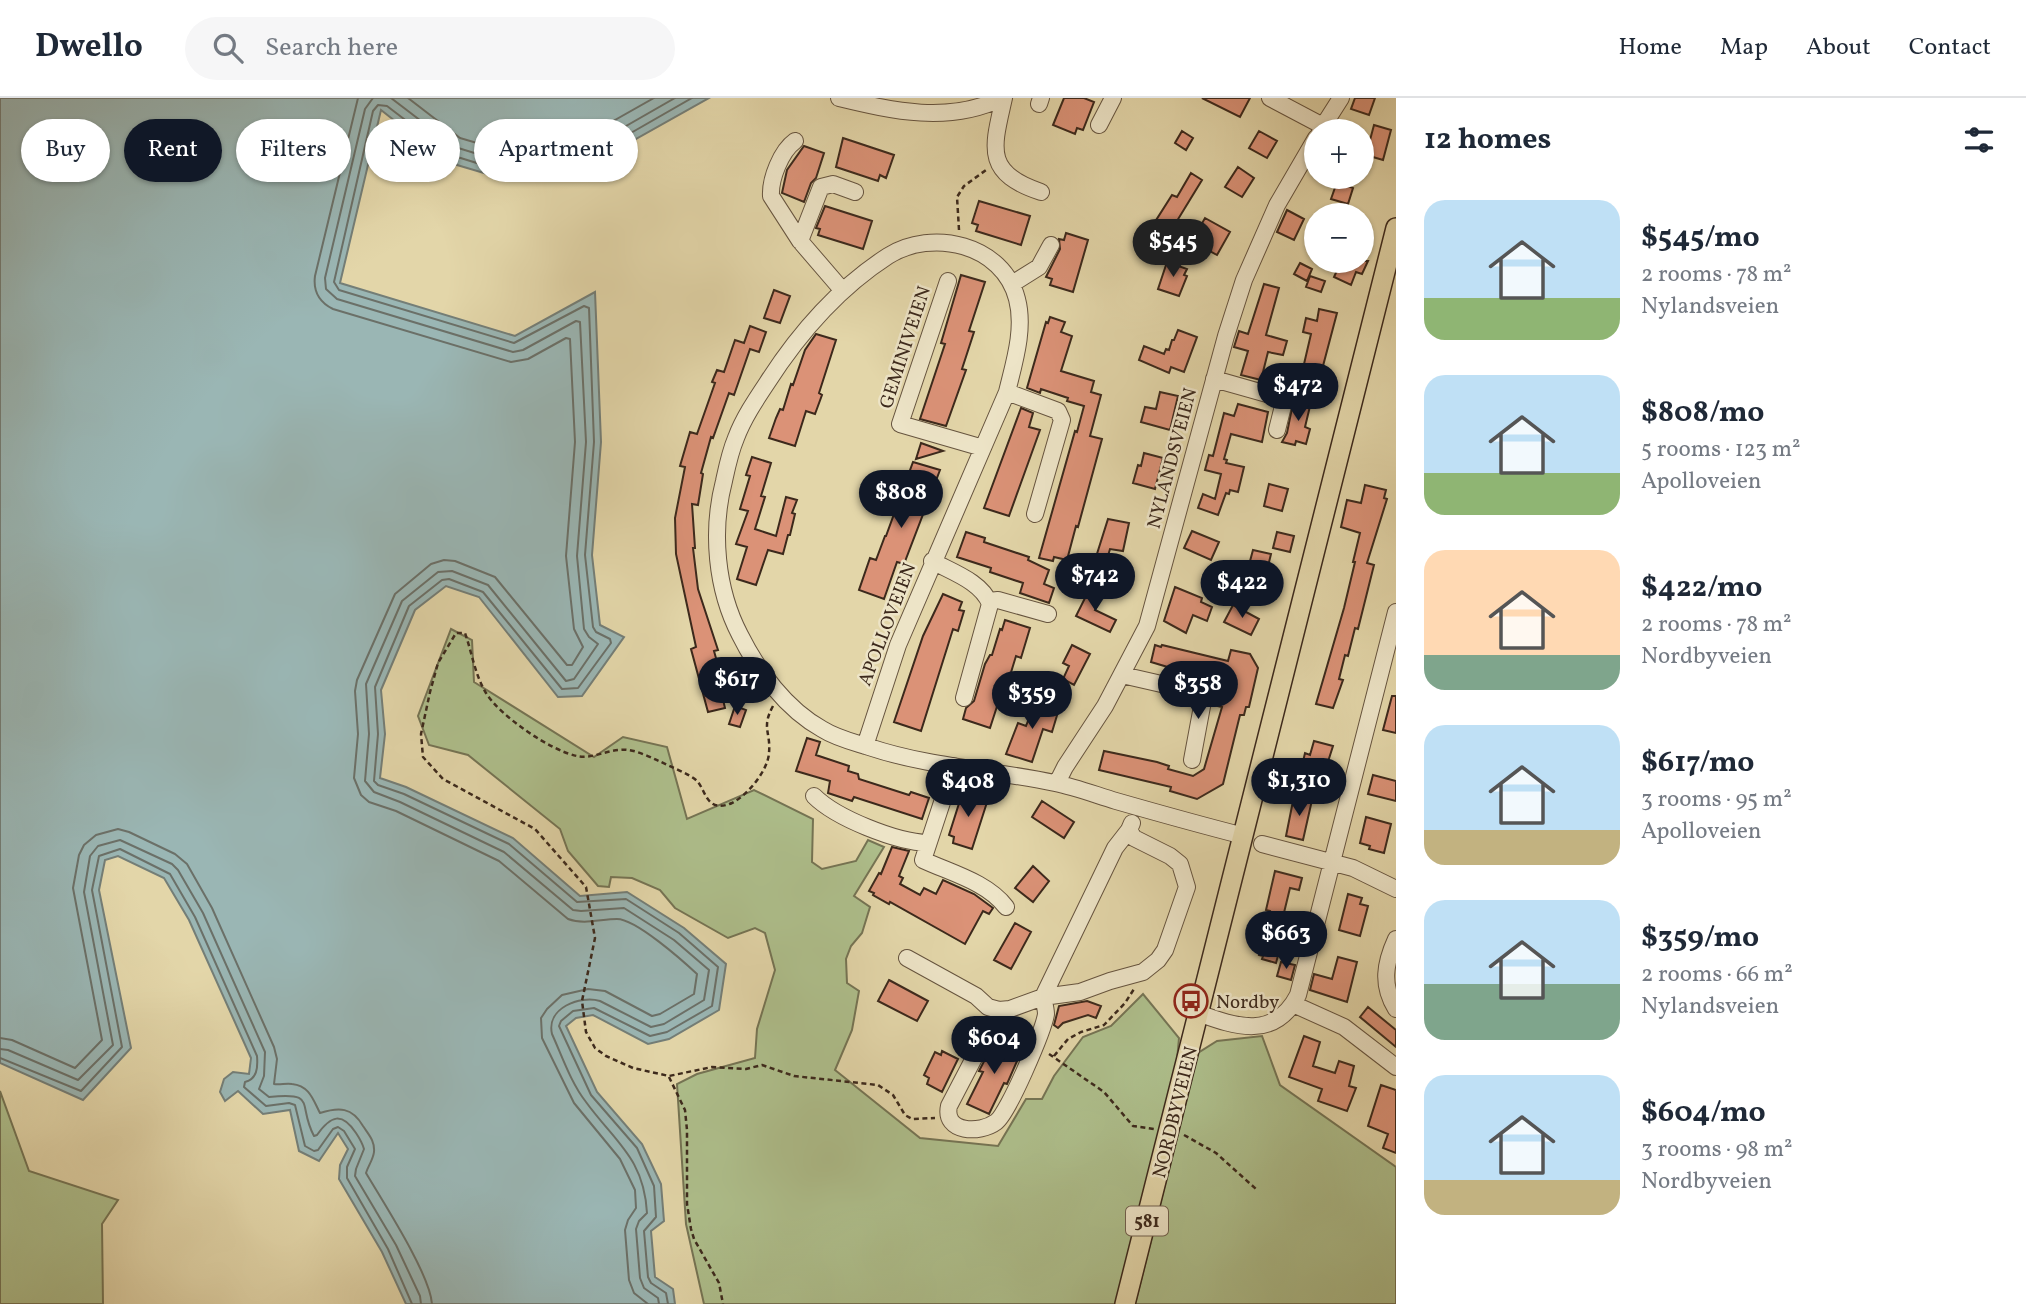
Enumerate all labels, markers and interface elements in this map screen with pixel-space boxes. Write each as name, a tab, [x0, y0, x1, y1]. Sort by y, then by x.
search box	[185, 17, 675, 80]
text: Dwello	[35, 25, 143, 71]
icon: search	[209, 29, 247, 67]
text: Search here	[265, 30, 398, 66]
text: Home	[1618, 31, 1682, 65]
text: Map	[1720, 31, 1768, 65]
text: About	[1806, 31, 1871, 65]
text: Contact	[1909, 31, 1991, 65]
chip: Buy	[21, 119, 110, 182]
chip: Rent	[124, 119, 222, 182]
chip: Filters	[236, 119, 351, 182]
chip: New	[365, 119, 460, 182]
chip: Apartment	[474, 119, 638, 182]
map controls	[1304, 119, 1374, 273]
button: +	[1304, 119, 1374, 189]
text: 12 homes	[1424, 119, 1551, 161]
icon: filters	[1960, 121, 1998, 159]
button: −	[1304, 203, 1374, 273]
text: $545/mo	[1641, 217, 1760, 259]
pin: $545	[1132, 220, 1214, 279]
text: $545	[1149, 226, 1197, 258]
icon: home	[1480, 228, 1564, 312]
text: 2 rooms · 78 m²	[1641, 259, 1792, 291]
street label: GEMINIVEIEN	[874, 283, 938, 412]
text: Nylandsveien	[1641, 291, 1779, 323]
pin: $472	[1257, 364, 1339, 423]
text: $472	[1273, 370, 1323, 402]
street label: NYLANDSVEIEN	[1142, 385, 1204, 532]
text: $808/mo	[1641, 392, 1764, 434]
icon: home	[1480, 403, 1564, 487]
text: 5 rooms · 123 m²	[1641, 434, 1801, 466]
text: Apolloveien	[1641, 466, 1762, 498]
pin: $808	[860, 470, 942, 530]
text: $808	[875, 477, 927, 509]
pin: $742	[1054, 554, 1136, 613]
street label: APOLLOVEIEN	[852, 559, 923, 690]
text: $742	[1071, 560, 1119, 592]
pin: $422	[1201, 560, 1283, 620]
text: $422	[1217, 567, 1267, 599]
text: $422/mo	[1641, 567, 1763, 609]
icon: home	[1480, 578, 1564, 662]
text: 2 rooms · 78 m²	[1641, 609, 1792, 641]
text: Nordbyveien	[1641, 641, 1772, 673]
pin: $617	[696, 658, 778, 717]
pin: $358	[1157, 662, 1239, 721]
text: $617	[714, 664, 760, 696]
text: $358	[1174, 668, 1222, 700]
pin: $359	[991, 672, 1073, 731]
text: $359	[1008, 678, 1056, 710]
text: $617/mo	[1641, 742, 1755, 784]
icon: home	[1480, 753, 1564, 837]
pin: $1,310	[1242, 758, 1356, 818]
pin: $408	[927, 760, 1009, 819]
text: $1,310	[1267, 765, 1331, 797]
text: $408	[941, 766, 995, 798]
text: 3 rooms · 95 m²	[1641, 784, 1792, 816]
text: Apolloveien	[1641, 816, 1762, 848]
pin: $663	[1245, 912, 1327, 971]
text: $359/mo	[1641, 917, 1759, 959]
text: $663	[1261, 918, 1311, 950]
icon: home	[1480, 928, 1564, 1012]
text: 2 rooms · 66 m²	[1641, 959, 1793, 991]
bus stop icon: Nordby	[1172, 982, 1210, 1020]
place label: Nordby	[1216, 990, 1279, 1016]
text: Nylandsveien	[1641, 991, 1779, 1023]
pin: $604	[953, 1016, 1035, 1076]
text: $604	[967, 1023, 1021, 1055]
street label: NORDBYVEIEN	[1147, 1044, 1205, 1181]
text: $604/mo	[1641, 1092, 1766, 1134]
icon: home	[1480, 1103, 1564, 1187]
text: 3 rooms · 98 m²	[1641, 1134, 1793, 1166]
text: Nordbyveien	[1641, 1166, 1772, 1198]
road number: 581	[1126, 1206, 1168, 1236]

